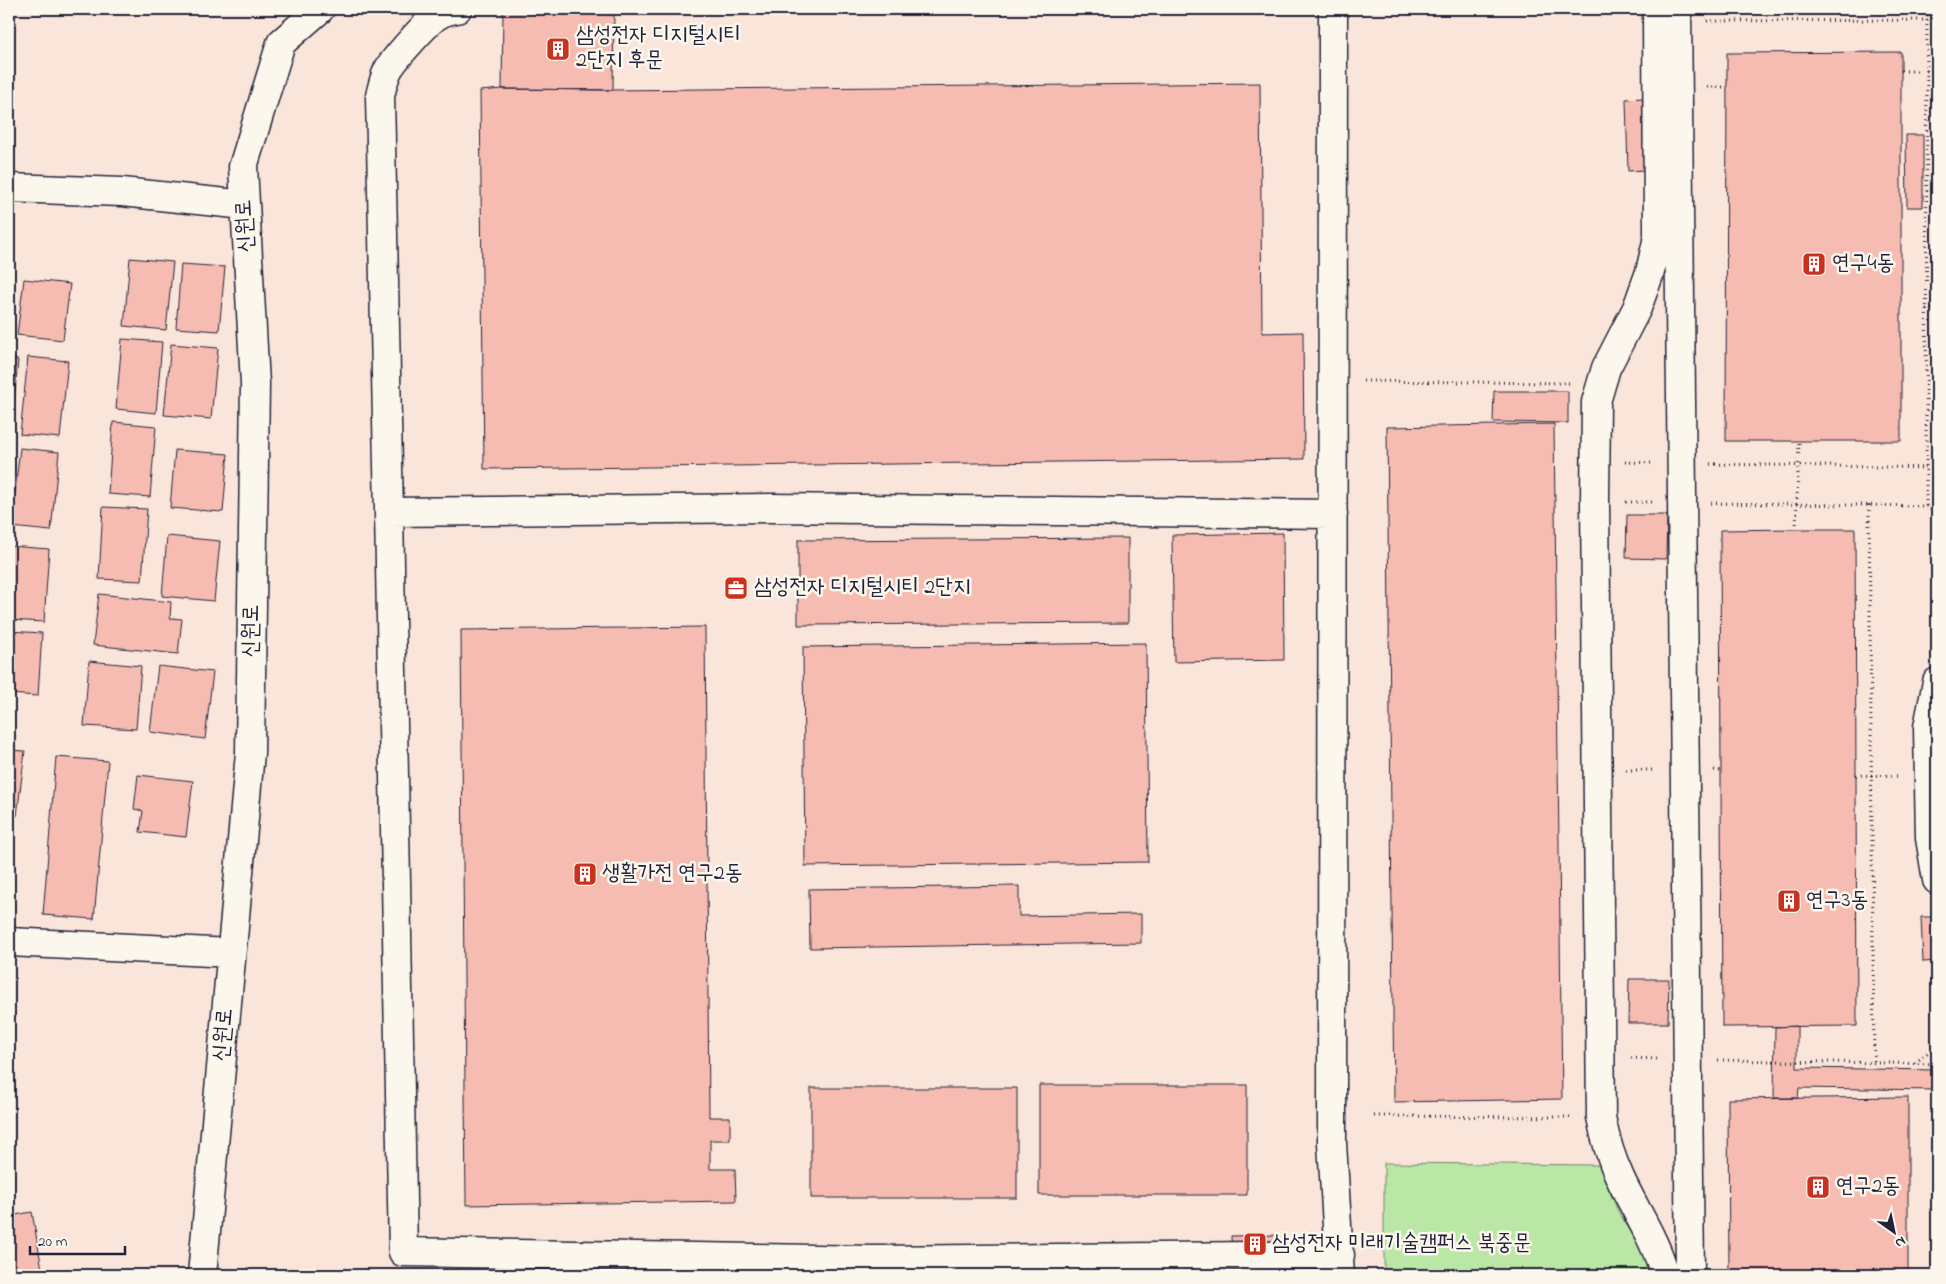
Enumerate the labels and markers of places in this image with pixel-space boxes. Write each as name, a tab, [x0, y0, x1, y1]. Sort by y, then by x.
place label: 삼성전자 디지털시티 2단지 후문	[576, 20, 741, 77]
building icon: 삼성전자 디지털시티 2단지 후문	[545, 36, 571, 62]
place label: 연구4동	[1832, 248, 1894, 280]
building icon: 연구4동	[1801, 251, 1827, 277]
place label: 삼성전자 디지털시티 2단지	[754, 572, 971, 604]
office icon: 삼성전자 디지털시티 2단지	[723, 575, 749, 601]
place label: 생활가전 연구2동	[602, 858, 742, 890]
building icon: 생활가전 연구2동	[572, 861, 598, 887]
place label: 연구3동	[1806, 885, 1868, 917]
building icon: 연구3동	[1776, 888, 1802, 914]
place label: 연구2동	[1836, 1171, 1900, 1203]
building icon: 연구2동	[1805, 1174, 1831, 1200]
place label: 삼성전자 미래기술캠퍼스 북중문	[1272, 1228, 1531, 1260]
building icon: 삼성전자 미래기술캠퍼스 북중문	[1242, 1231, 1268, 1257]

